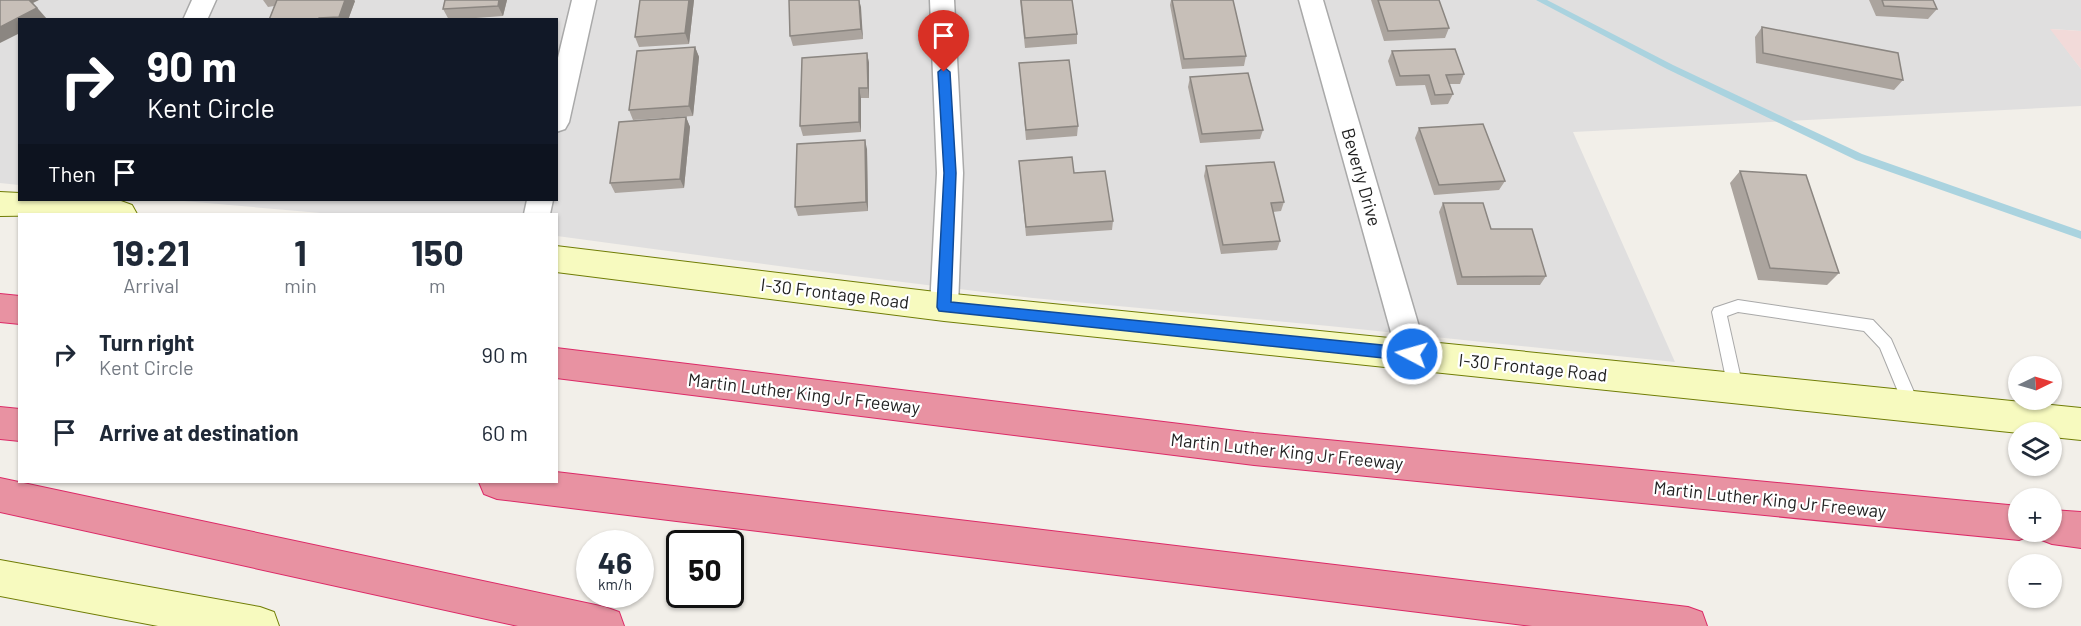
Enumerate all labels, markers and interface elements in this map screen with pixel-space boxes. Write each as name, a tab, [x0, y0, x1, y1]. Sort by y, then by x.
pin	[918, 10, 969, 72]
icon: arrive	[927, 19, 960, 52]
text: 90 m	[147, 40, 237, 90]
icon: right	[48, 42, 126, 120]
text: Kent Circle	[147, 91, 275, 123]
street label: Beverly Drive	[1337, 125, 1387, 229]
icon: arrive	[108, 156, 141, 189]
text: Then	[48, 160, 96, 186]
text: 19:21	[112, 230, 190, 273]
text: 1	[294, 230, 307, 273]
text: 150	[411, 230, 464, 273]
text: Arrival	[123, 273, 179, 297]
text: min	[284, 273, 317, 297]
text: m	[429, 273, 446, 297]
street label: I-30 Frontage Road	[760, 273, 910, 313]
position arrow	[1380, 322, 1444, 386]
text: Turn right	[99, 329, 194, 355]
icon: right	[48, 338, 81, 371]
text: 90 m	[482, 341, 528, 367]
street label: I-30 Frontage Road	[1458, 348, 1608, 386]
text: Kent Circle	[99, 355, 194, 379]
north arrow	[2008, 356, 2062, 410]
map controls	[2008, 356, 2062, 608]
street label: Martin Luther King Jr Freeway	[687, 368, 921, 418]
icon: arrive	[48, 416, 81, 449]
text: Arrive at destination	[99, 419, 298, 445]
text: 60 m	[482, 419, 528, 445]
button: layers	[2008, 422, 2062, 476]
street label: Martin Luther King Jr Freeway	[1170, 428, 1404, 474]
street label: Martin Luther King Jr Freeway	[1653, 476, 1887, 522]
button: +	[2008, 488, 2062, 542]
speed limit sign: 50	[666, 530, 744, 608]
text: 46	[598, 544, 632, 580]
button: −	[2008, 554, 2062, 608]
text: km/h	[598, 575, 632, 593]

